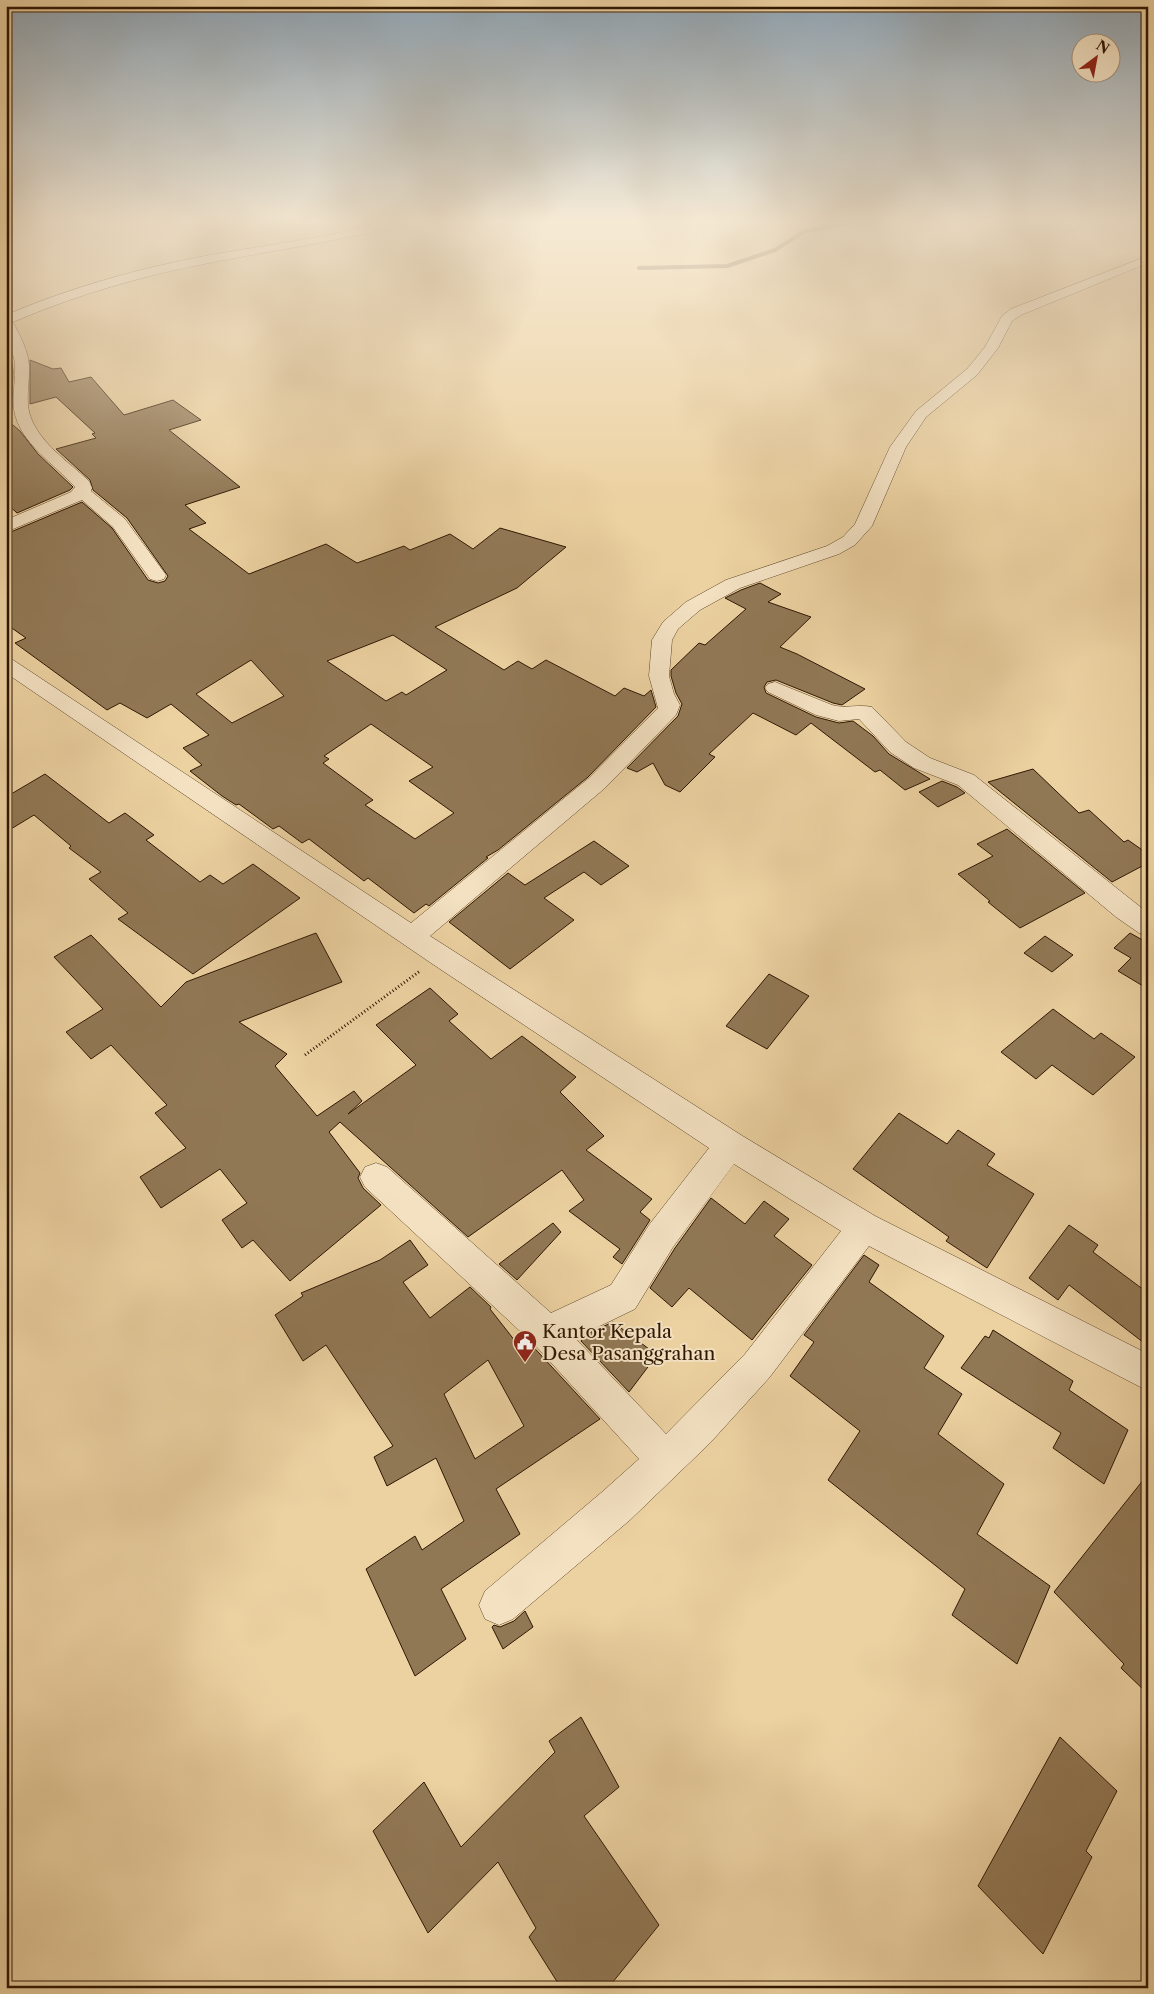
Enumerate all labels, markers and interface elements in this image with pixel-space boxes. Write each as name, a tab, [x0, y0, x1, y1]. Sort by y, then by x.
north arrow	[1072, 32, 1122, 82]
text: N	[1093, 36, 1113, 58]
place label: Kantor Kepala Desa Pasanggrahan	[542, 1320, 715, 1365]
public building icon: Kantor Kepala Desa Pasanggrahan	[512, 1329, 538, 1363]

